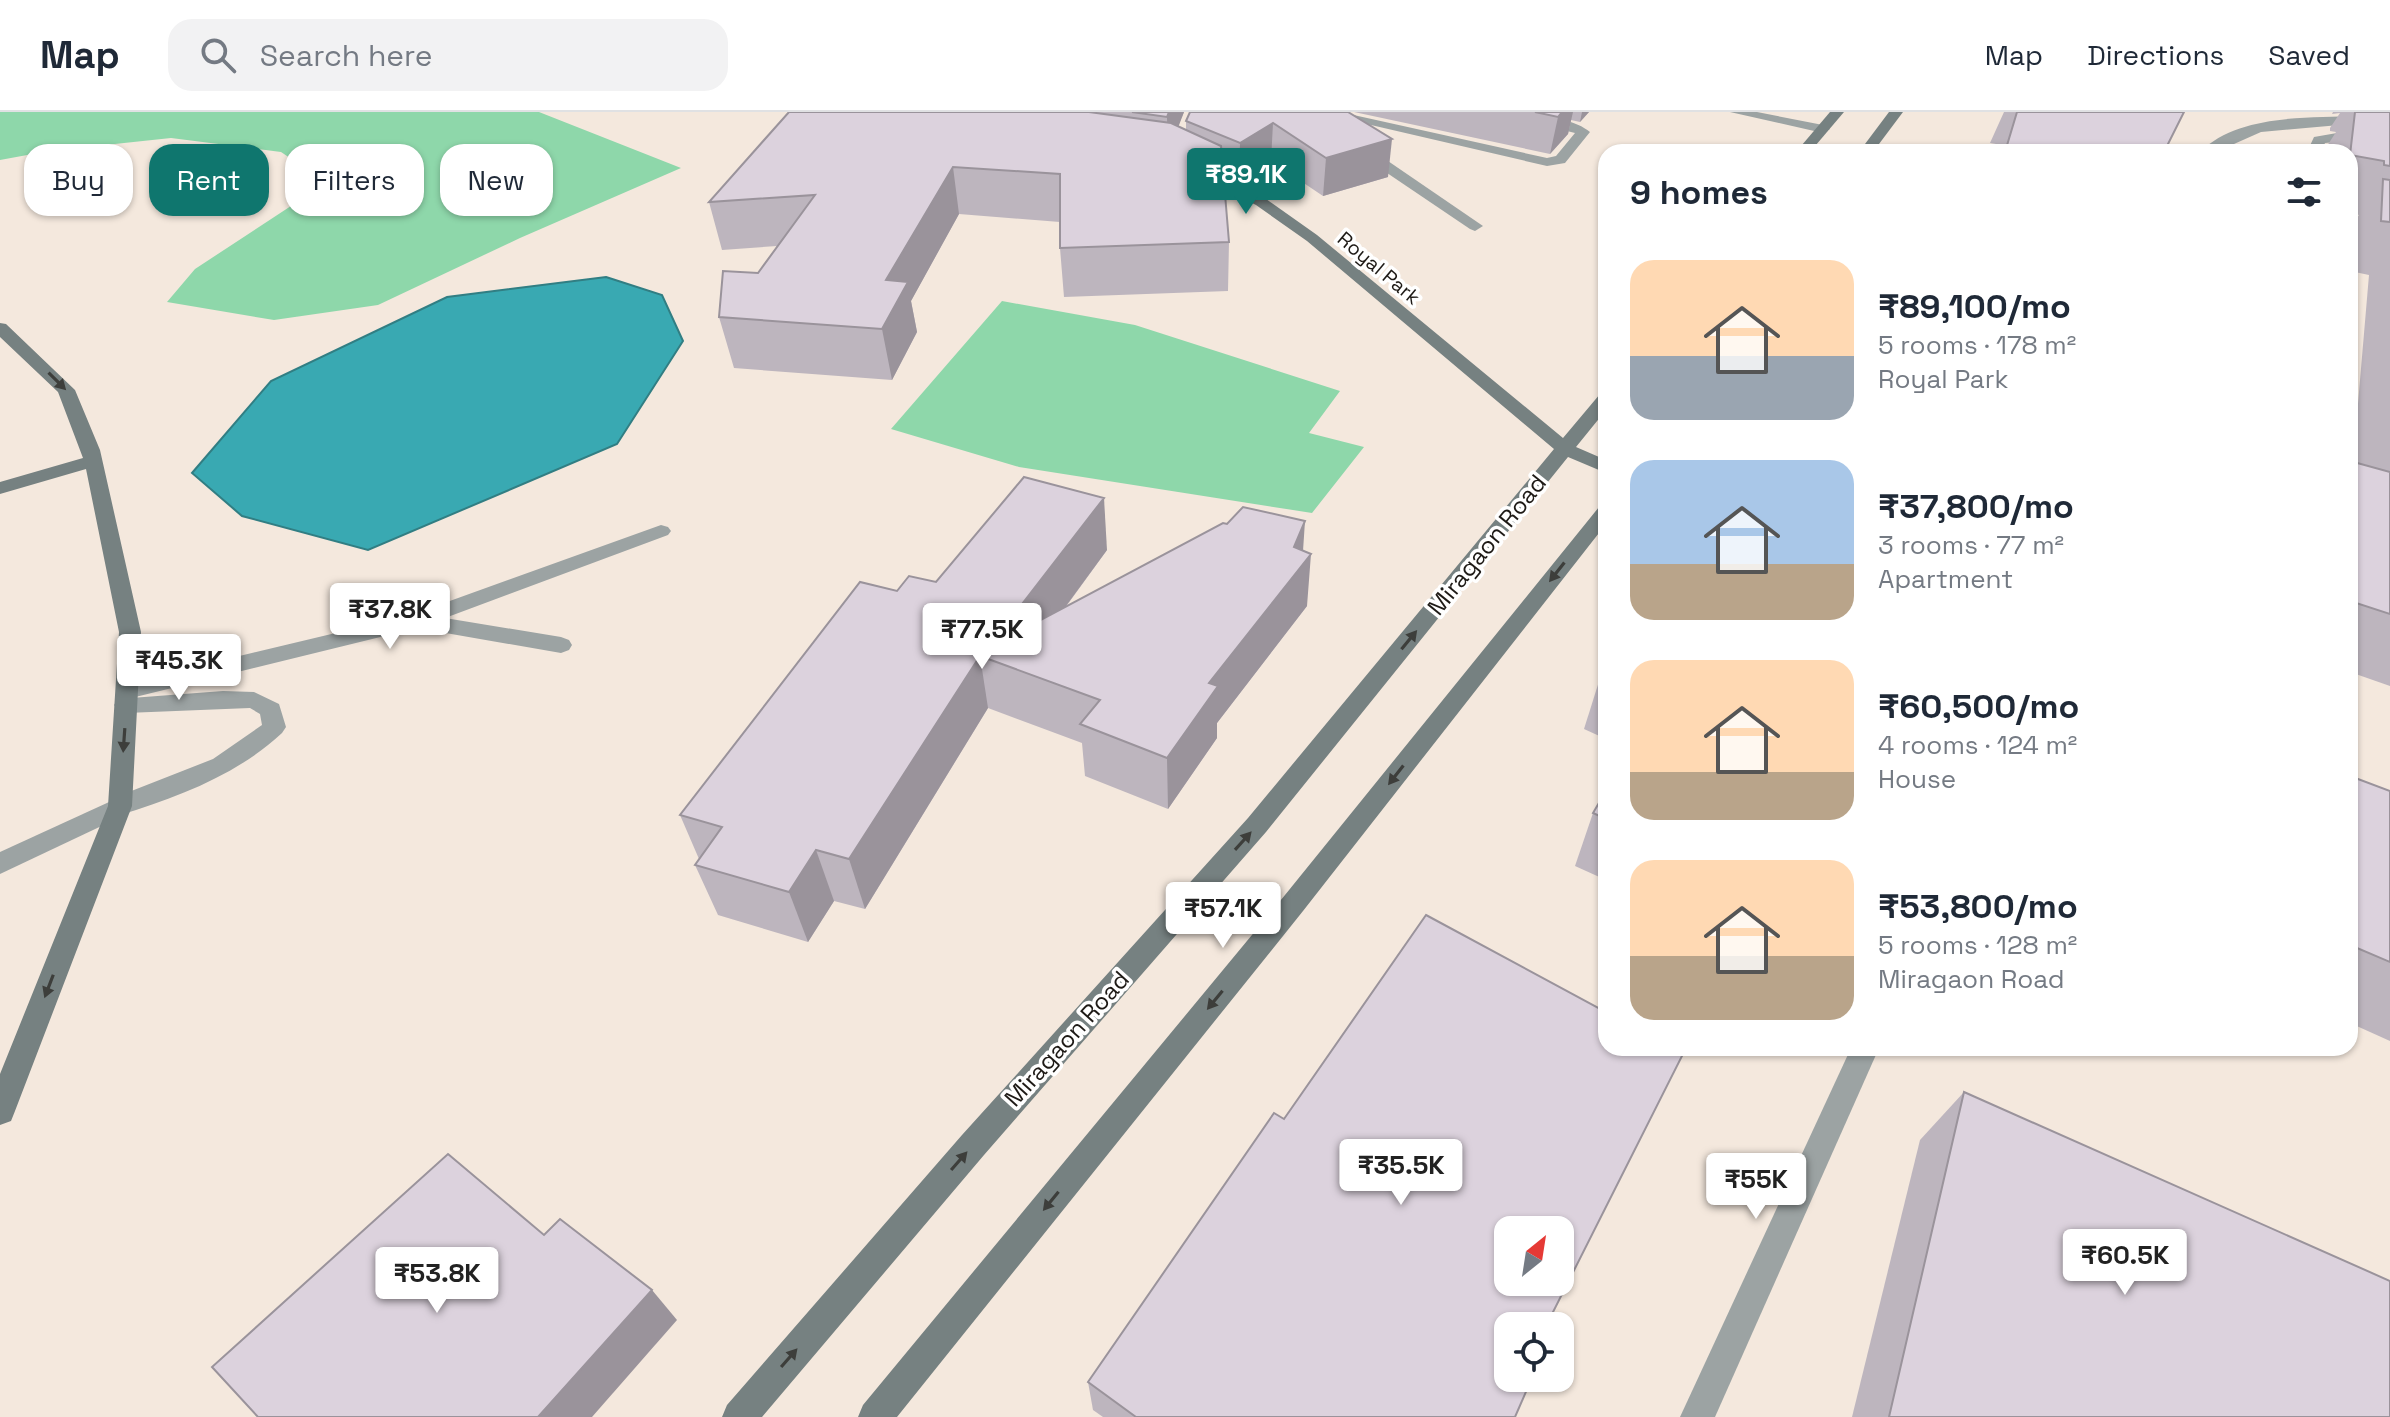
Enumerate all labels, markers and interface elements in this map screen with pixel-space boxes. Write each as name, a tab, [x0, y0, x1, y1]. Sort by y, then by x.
search box	[168, 19, 728, 91]
text: Map	[40, 31, 120, 79]
icon: search	[196, 33, 240, 77]
text: Search here	[260, 36, 433, 75]
text: Map	[1985, 37, 2043, 73]
text: Directions	[2087, 37, 2224, 73]
text: Saved	[2268, 37, 2350, 73]
chip: Buy	[24, 144, 133, 216]
chip: Rent	[149, 144, 269, 216]
chip: Filters	[285, 144, 424, 216]
chip: New	[440, 144, 553, 216]
pin: ₹89.1K	[1181, 148, 1311, 216]
text: ₹89.1K	[1205, 157, 1287, 191]
icon: filters	[2282, 170, 2326, 214]
text: 9 homes	[1630, 171, 1768, 214]
street label: Royal Park	[1332, 226, 1426, 310]
text: ₹89,100/mo	[1878, 285, 2071, 328]
icon: home	[1694, 292, 1790, 388]
text: 5 rooms · 178 m²	[1878, 328, 2076, 362]
text: Royal Park	[1878, 362, 2008, 396]
one-way arrow	[47, 371, 66, 390]
street label: Miragaon Road	[1420, 468, 1553, 621]
text: ₹37,800/mo	[1878, 485, 2074, 528]
icon: home	[1694, 492, 1790, 588]
text: 3 rooms · 77 m²	[1878, 528, 2064, 562]
one-way arrow	[1550, 562, 1566, 582]
text: Apartment	[1878, 562, 2013, 596]
pin: ₹37.8K	[325, 583, 455, 651]
text: ₹37.8K	[348, 592, 432, 626]
pin: ₹77.5K	[917, 603, 1047, 671]
text: ₹77.5K	[941, 612, 1023, 646]
one-way arrow	[1400, 630, 1416, 650]
pin: ₹45.3K	[114, 634, 244, 702]
text: ₹45.3K	[135, 643, 223, 677]
text: ₹60,500/mo	[1878, 685, 2079, 728]
icon: home	[1694, 692, 1790, 788]
one-way arrow	[117, 728, 130, 753]
text: 4 rooms · 124 m²	[1878, 728, 2077, 762]
text: House	[1878, 762, 1956, 796]
one-way arrow	[1388, 765, 1404, 785]
one-way arrow	[1234, 831, 1251, 851]
pin: ₹57.1K	[1158, 882, 1288, 950]
text: ₹53,800/mo	[1878, 885, 2078, 928]
text: ₹57.1K	[1184, 891, 1262, 925]
icon: home	[1694, 892, 1790, 988]
text: 5 rooms · 128 m²	[1878, 928, 2077, 962]
text: Miragaon Road	[1878, 962, 2065, 996]
street label: Miragaon Road	[997, 964, 1136, 1113]
one-way arrow	[42, 974, 55, 998]
one-way arrow	[1208, 990, 1224, 1010]
pin: ₹35.5K	[1336, 1139, 1466, 1207]
text: ₹35.5K	[1357, 1148, 1445, 1182]
one-way arrow	[950, 1151, 967, 1171]
pin: ₹55K	[1709, 1153, 1803, 1221]
text: ₹55K	[1724, 1162, 1788, 1196]
one-way arrow	[1043, 1191, 1060, 1211]
north arrow	[1494, 1216, 1574, 1296]
map controls	[1494, 1216, 1574, 1392]
pin: ₹60.5K	[2060, 1229, 2190, 1297]
text: ₹60.5K	[2081, 1238, 2169, 1272]
pin: ₹53.8K	[372, 1247, 502, 1315]
text: ₹53.8K	[393, 1256, 481, 1290]
button: locate	[1494, 1312, 1574, 1392]
one-way arrow	[780, 1348, 798, 1368]

